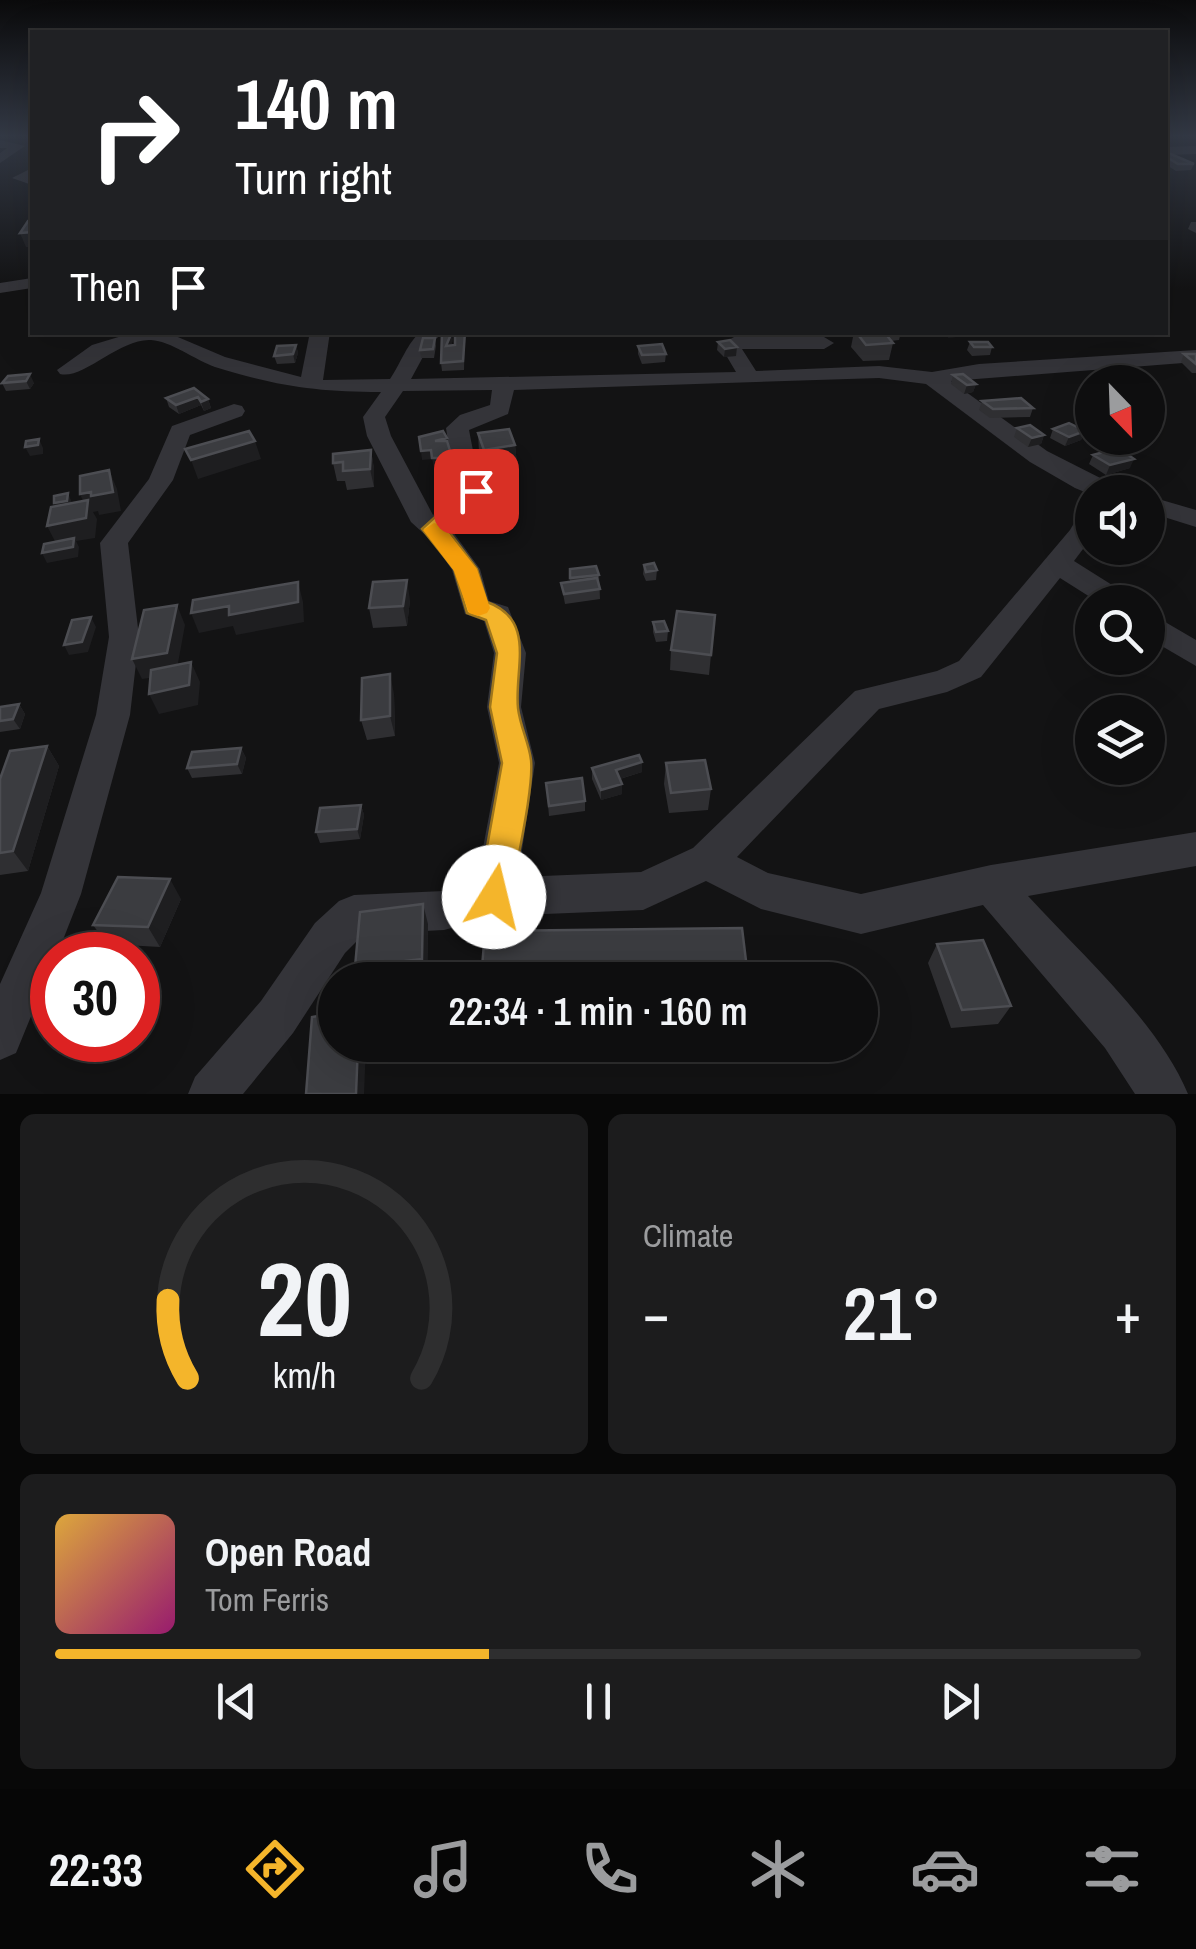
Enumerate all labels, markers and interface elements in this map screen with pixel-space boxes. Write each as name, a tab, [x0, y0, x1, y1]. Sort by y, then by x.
text: 140 m	[235, 57, 398, 151]
icon: right	[70, 70, 200, 200]
text: Turn right	[235, 147, 392, 208]
icon: arrive	[161, 260, 216, 315]
text: Then	[70, 262, 141, 313]
north arrow	[1075, 365, 1165, 455]
map controls	[1075, 365, 1165, 785]
pin	[434, 449, 519, 534]
icon: arrive	[449, 464, 504, 519]
button: sound	[1075, 475, 1165, 565]
button: search	[1075, 585, 1165, 675]
button: layers	[1075, 695, 1165, 785]
position arrow	[442, 845, 546, 949]
speed limit sign: 30	[30, 932, 160, 1062]
text: 22:34 · 1 min · 160 m	[448, 986, 748, 1037]
text: Climate	[643, 1214, 733, 1257]
text: 20	[257, 1228, 351, 1368]
text: 21°	[843, 1262, 941, 1363]
text: −	[643, 1276, 669, 1350]
text: +	[1115, 1276, 1141, 1350]
text: km/h	[272, 1351, 336, 1399]
text: Open Road	[205, 1527, 371, 1578]
text: Tom Ferris	[205, 1578, 329, 1621]
icon: previous	[209, 1674, 264, 1729]
icon: pause	[571, 1674, 626, 1729]
icon: next	[933, 1674, 988, 1729]
icon: directions	[240, 1834, 310, 1904]
icon: music	[408, 1834, 478, 1904]
icon: phone	[575, 1834, 645, 1904]
icon: climate	[743, 1834, 813, 1904]
icon: car	[910, 1834, 980, 1904]
icon: filters	[1077, 1834, 1147, 1904]
text: 22:33	[49, 1839, 143, 1900]

